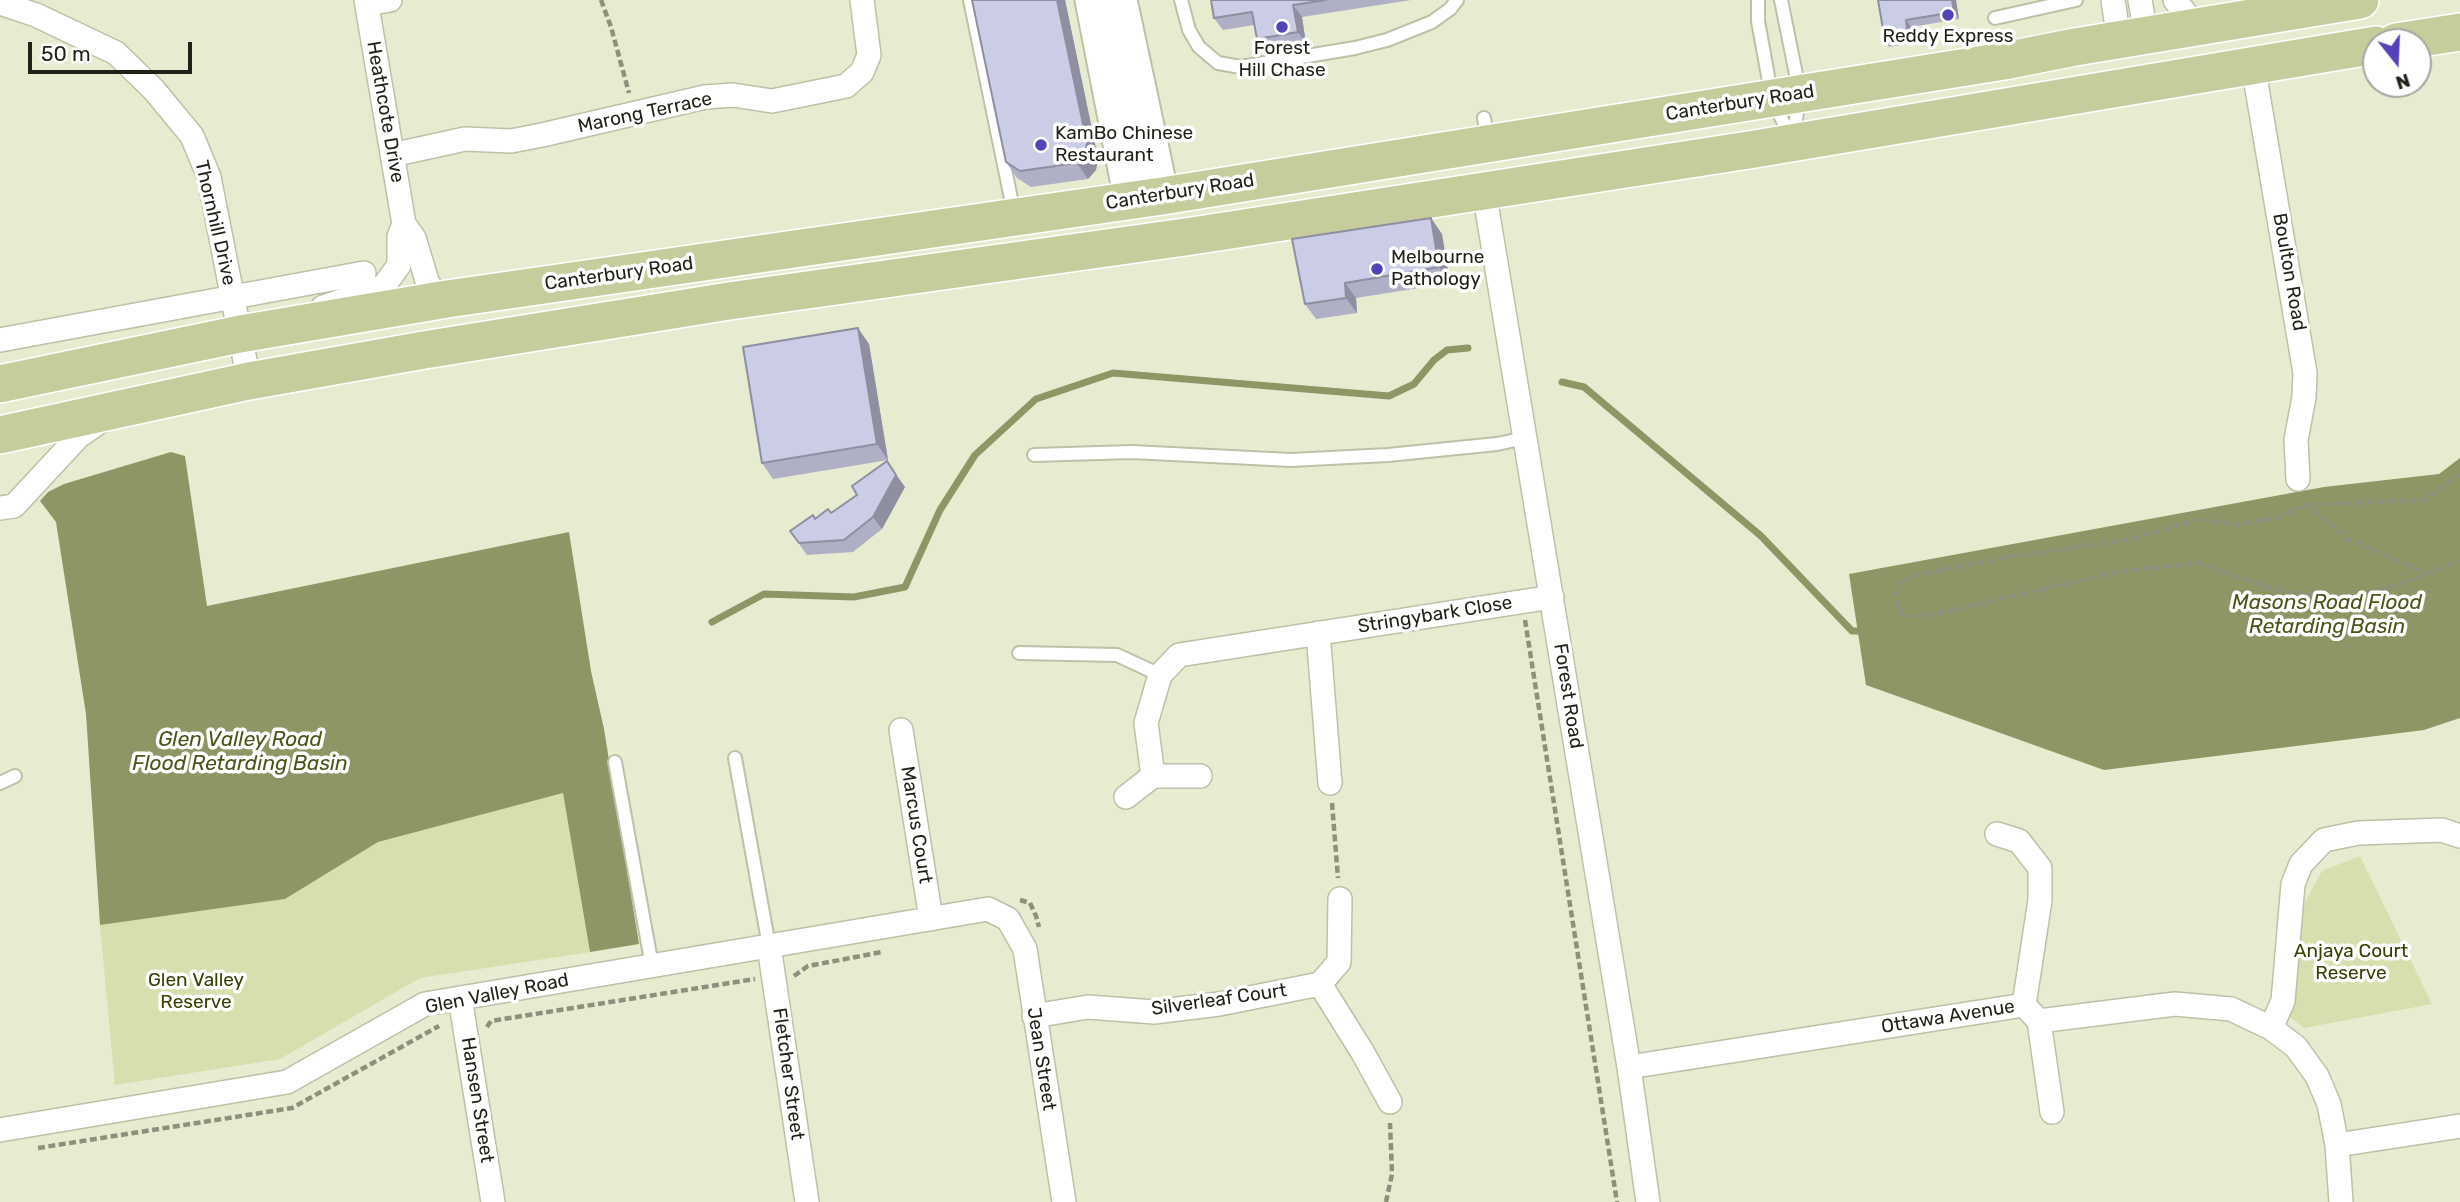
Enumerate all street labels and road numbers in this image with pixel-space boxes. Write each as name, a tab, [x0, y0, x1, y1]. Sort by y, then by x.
street label: Heathcote Drive	[361, 39, 409, 185]
street label: Canterbury Road	[1664, 80, 1816, 126]
street label: Marong Terrace	[576, 88, 714, 138]
street label: Thornhill Drive	[190, 158, 240, 288]
street label: Canterbury Road	[1104, 169, 1256, 215]
street label: Boulton Road	[2267, 211, 2311, 333]
street label: Canterbury Road	[543, 252, 695, 296]
street label: Stringybark Close	[1356, 592, 1514, 638]
street label: Forest Road	[1548, 642, 1588, 750]
street label: Marcus Court	[895, 765, 937, 885]
street label: Glen Valley Road	[423, 969, 571, 1019]
street label: Silverleaf Court	[1150, 979, 1288, 1021]
street label: Ottawa Avenue	[1880, 995, 2016, 1039]
street label: Fletcher Street	[767, 1006, 809, 1142]
street label: Jean Street	[1022, 1006, 1060, 1112]
street label: Hansen Street	[456, 1036, 498, 1164]

